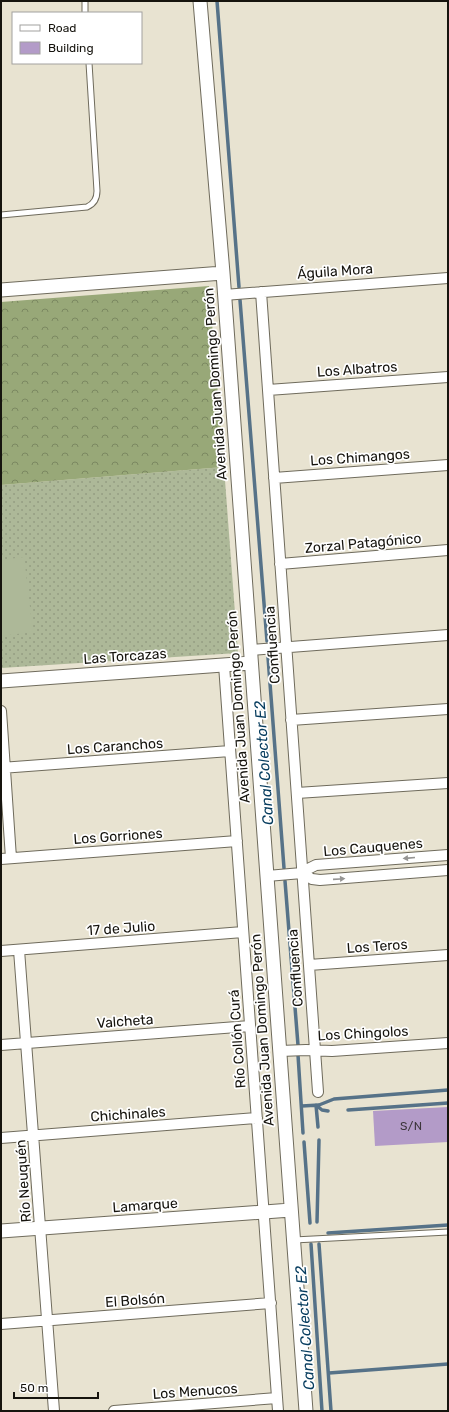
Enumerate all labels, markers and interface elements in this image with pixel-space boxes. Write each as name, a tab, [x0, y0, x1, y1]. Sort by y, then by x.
legend	[12, 12, 142, 64]
text: Road	[48, 21, 76, 35]
text: Building	[48, 41, 94, 55]
street label: Águila Mora	[296, 259, 374, 283]
street label: Avenida Juan Domingo Perón	[200, 287, 231, 481]
street label: Los Albatros	[316, 358, 398, 381]
street label: Los Chimangos	[310, 446, 410, 469]
street label: Zorzal Patagónico	[304, 530, 422, 557]
street label: Confluencia	[261, 606, 284, 684]
street label: Avenida Juan Domingo Perón	[223, 610, 254, 804]
street label: Las Torcazas	[83, 645, 167, 668]
water label: Canal Colector E2	[251, 700, 277, 826]
street label: Los Caranchos	[66, 735, 164, 758]
street label: Los Gorriones	[73, 825, 163, 848]
street label: Los Cauquenes	[323, 835, 424, 860]
one-way arrow	[403, 854, 415, 861]
one-way arrow	[333, 875, 345, 882]
street label: 17 de Julio	[86, 918, 156, 939]
street label: Confluencia	[284, 929, 307, 1007]
street label: Avenida Juan Domingo Perón	[247, 933, 278, 1127]
street label: Los Teros	[346, 936, 408, 957]
street label: Río Collón Curá	[226, 989, 249, 1089]
street label: Valcheta	[96, 1011, 154, 1032]
street label: Los Chingolos	[317, 1023, 409, 1044]
street label: Chichinales	[90, 1103, 166, 1126]
house number: S/N	[400, 1119, 422, 1133]
street label: Río Neuquén	[12, 1139, 35, 1223]
street label: Lamarque	[112, 1195, 178, 1216]
water label: Canal Colector E2	[292, 1265, 318, 1391]
street label: El Bolsón	[105, 1290, 165, 1311]
scale bar	[14, 1374, 98, 1400]
street label: Los Menucos	[152, 1380, 238, 1403]
text: 50 m	[20, 1381, 48, 1395]

